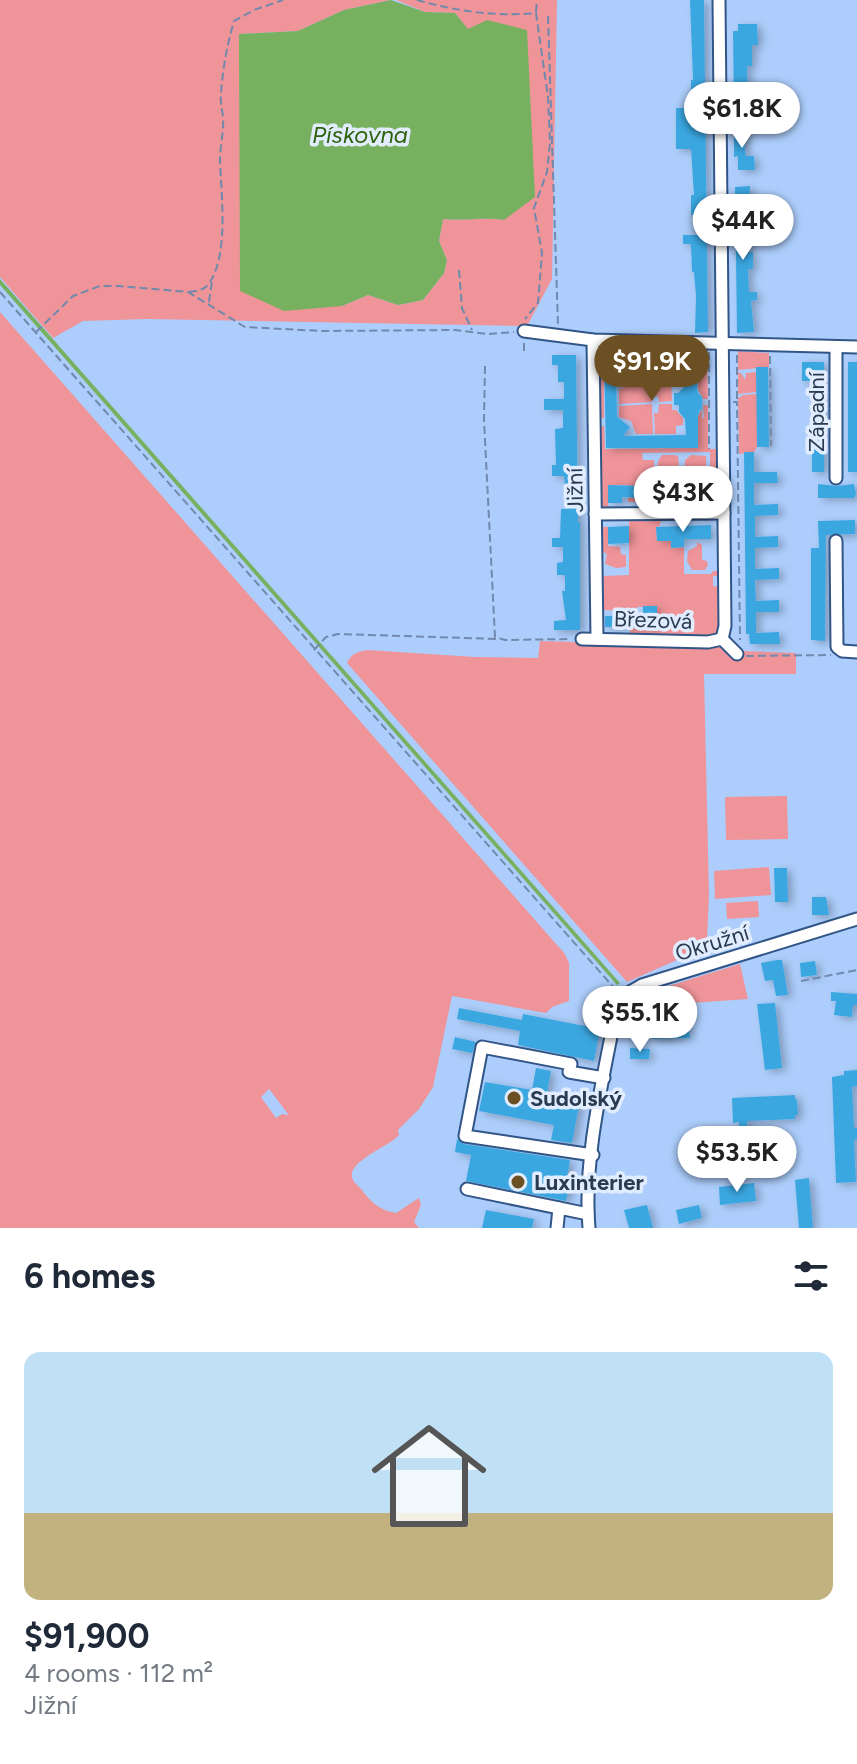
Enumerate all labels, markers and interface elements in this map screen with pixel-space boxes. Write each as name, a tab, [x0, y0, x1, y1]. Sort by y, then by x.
pin: $61.8K	[677, 82, 807, 150]
text: $61.8K	[702, 92, 782, 124]
water label: Pískovna	[312, 120, 408, 149]
pin: $44K	[696, 194, 790, 262]
text: $44K	[711, 204, 775, 236]
pin: $91.9K	[587, 335, 717, 403]
text: $91.9K	[612, 345, 692, 377]
street label: Západní	[803, 371, 830, 452]
pin: $43K	[636, 466, 730, 534]
street label: Jižní	[561, 467, 589, 513]
text: $43K	[652, 476, 714, 508]
street label: Březová	[613, 605, 693, 635]
street label: Okružní	[672, 919, 753, 967]
pin: $55.1K	[575, 986, 705, 1054]
text: $55.1K	[600, 996, 680, 1028]
place label: Sudolský	[530, 1085, 622, 1112]
marker: Sudolský	[505, 1089, 523, 1107]
pin: $53.5K	[672, 1126, 802, 1194]
text: $53.5K	[696, 1136, 778, 1168]
place label: Luxinterier	[534, 1169, 644, 1196]
marker: Luxinterier	[509, 1173, 527, 1191]
icon: filters	[789, 1254, 833, 1298]
text: 6 homes	[24, 1256, 155, 1297]
icon: home	[357, 1404, 501, 1548]
text: $91,900	[24, 1616, 149, 1657]
text: 4 rooms · 112 m²	[24, 1657, 213, 1689]
text: Jižní	[24, 1689, 77, 1721]

